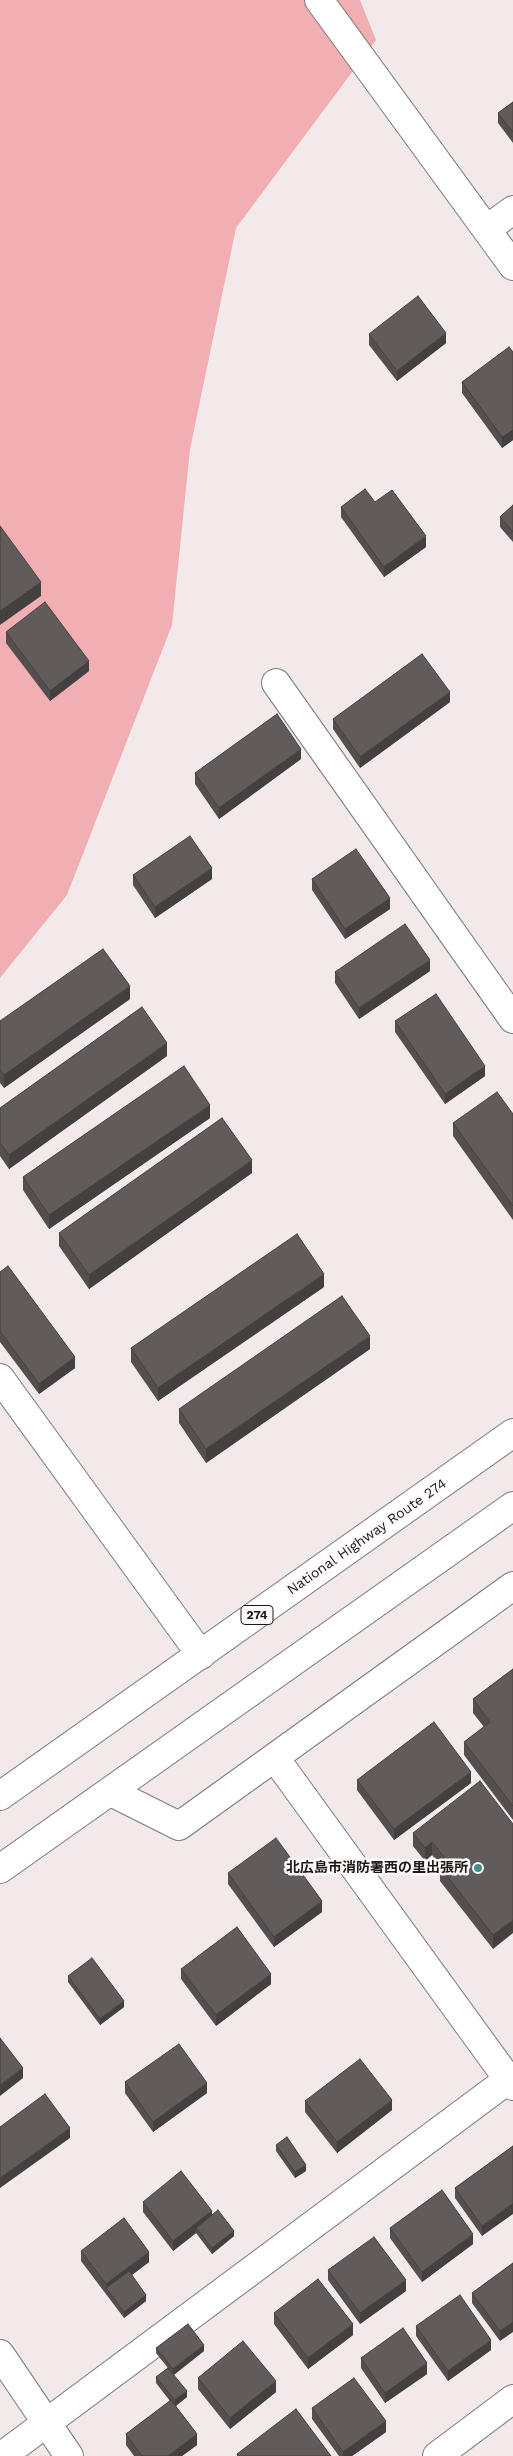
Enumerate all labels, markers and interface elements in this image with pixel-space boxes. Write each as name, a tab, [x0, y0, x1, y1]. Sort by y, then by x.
street label: National Highway Route 274	[284, 1475, 450, 1599]
road number: 274	[241, 1606, 273, 1624]
place label: 北広島市消防署西の里出張所	[286, 1860, 468, 1876]
marker: 北広島市消防署西の里出張所	[472, 1862, 484, 1874]

